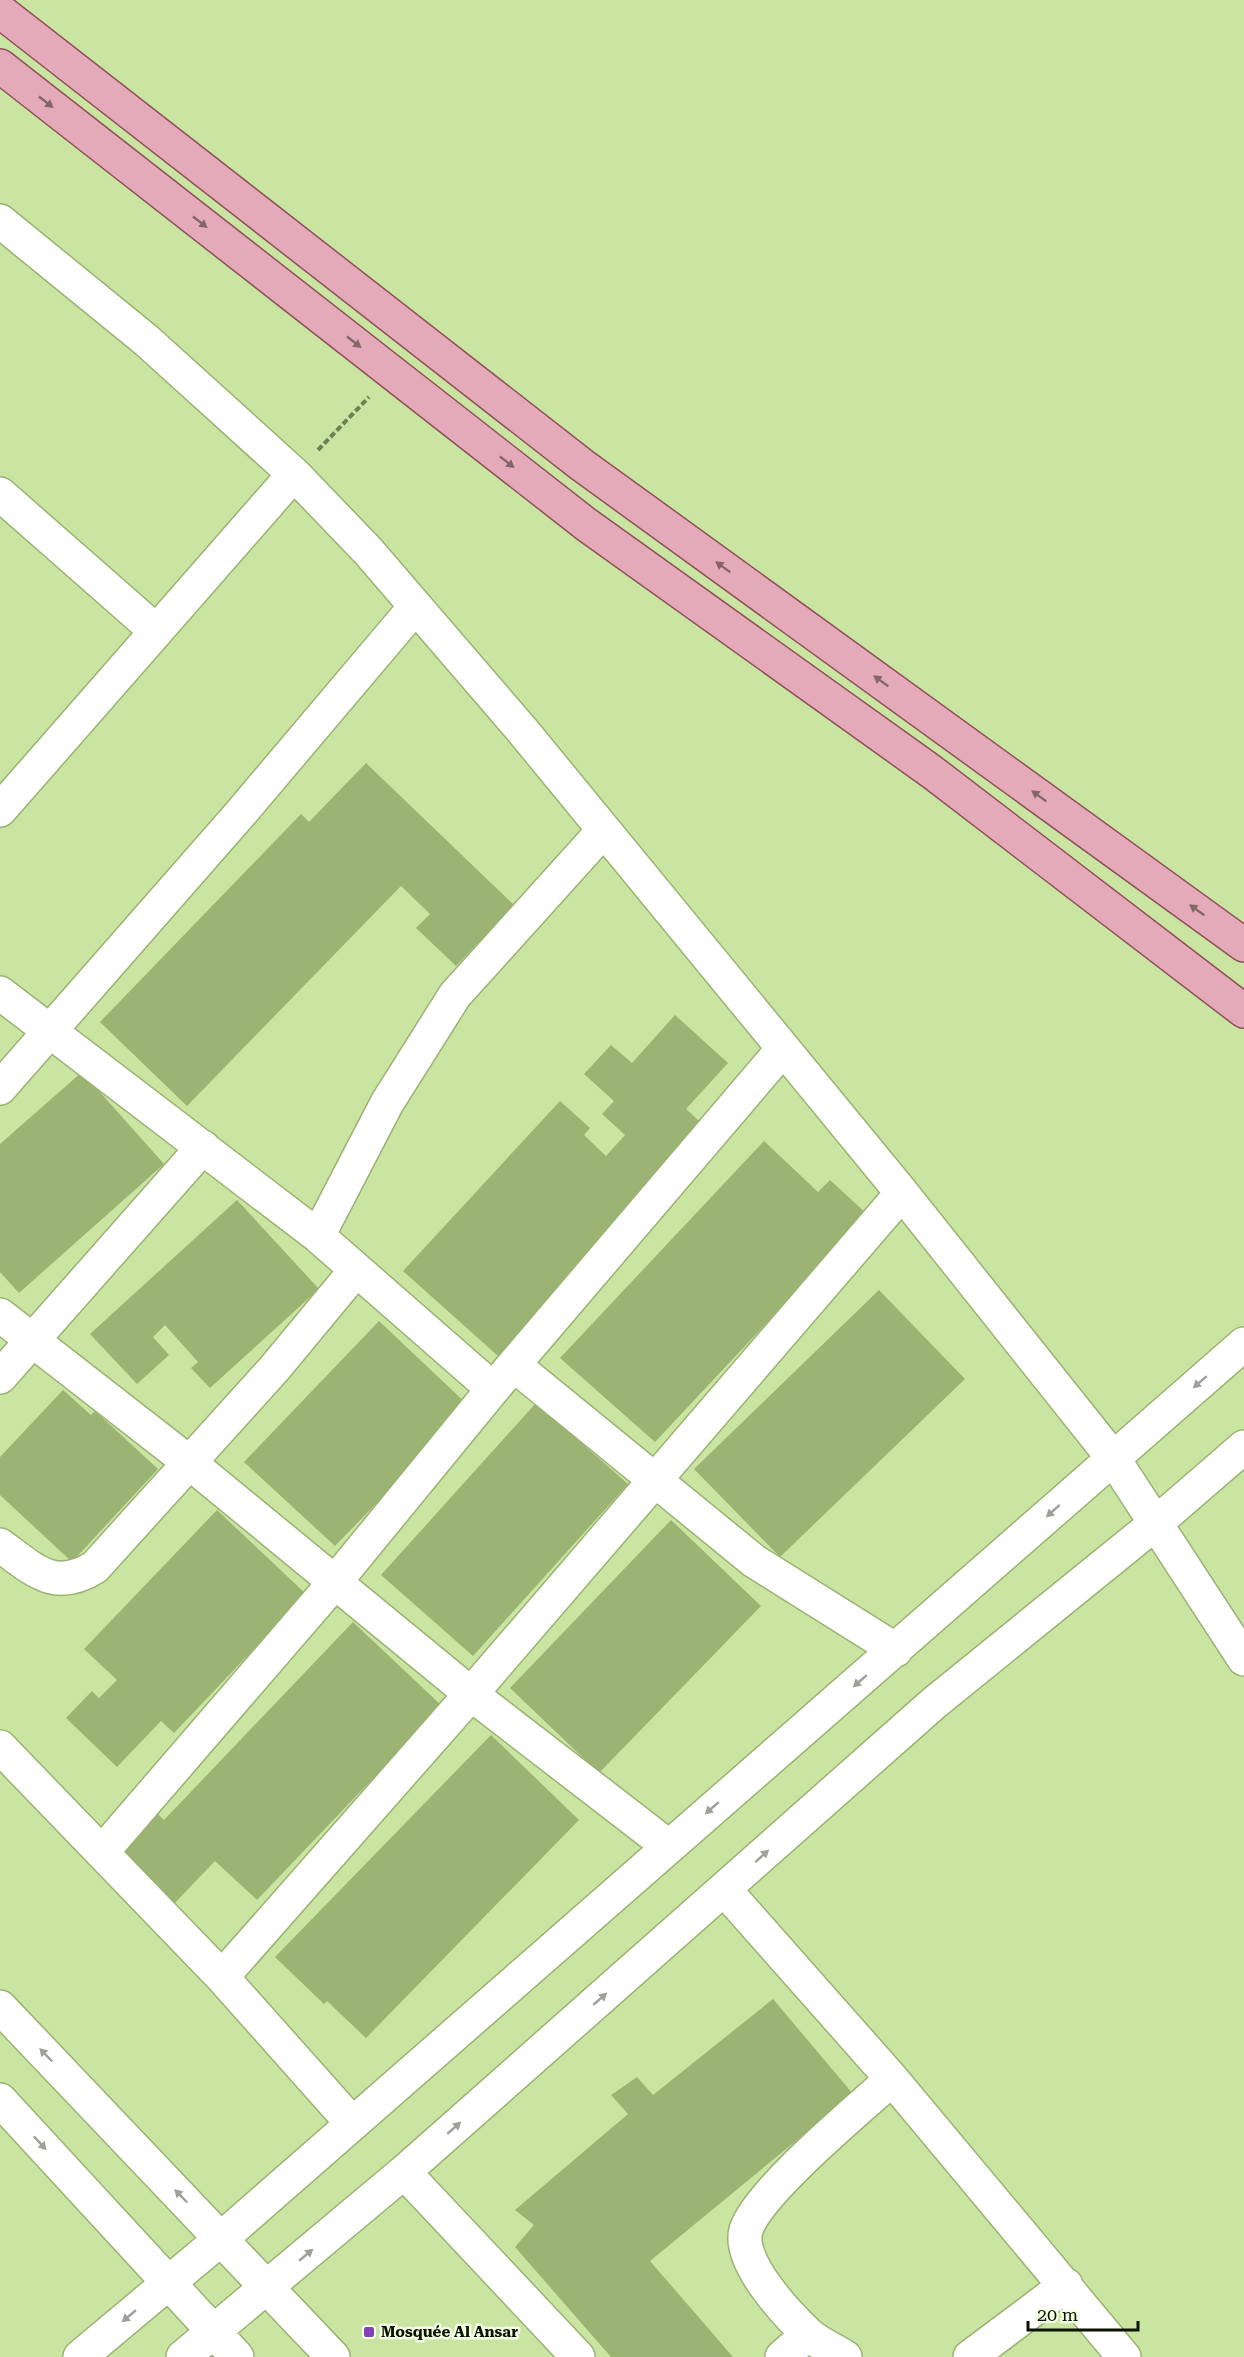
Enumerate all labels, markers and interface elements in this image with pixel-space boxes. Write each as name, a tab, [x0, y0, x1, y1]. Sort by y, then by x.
one-way arrow	[38, 96, 54, 109]
one-way arrow	[192, 216, 208, 229]
one-way arrow	[346, 336, 361, 348]
one-way arrow	[499, 456, 515, 469]
one-way arrow	[715, 561, 731, 573]
one-way arrow	[873, 676, 888, 688]
one-way arrow	[1031, 790, 1047, 802]
one-way arrow	[1189, 904, 1205, 916]
one-way arrow	[1193, 1375, 1208, 1388]
one-way arrow	[1046, 1504, 1061, 1518]
one-way arrow	[853, 1674, 868, 1687]
one-way arrow	[704, 1802, 720, 1815]
one-way arrow	[754, 1850, 769, 1863]
one-way arrow	[592, 1993, 607, 2006]
one-way arrow	[39, 2048, 53, 2063]
one-way arrow	[446, 2122, 461, 2135]
one-way arrow	[33, 2135, 46, 2150]
one-way arrow	[174, 2188, 188, 2203]
one-way arrow	[298, 2249, 313, 2262]
scale bar	[1028, 2294, 1138, 2332]
text: 20 m	[1037, 2304, 1078, 2325]
one-way arrow	[122, 2309, 137, 2322]
place label: Mosquée Al Ansar	[381, 2323, 518, 2341]
marker: Mosquée Al Ansar	[362, 2325, 376, 2339]

